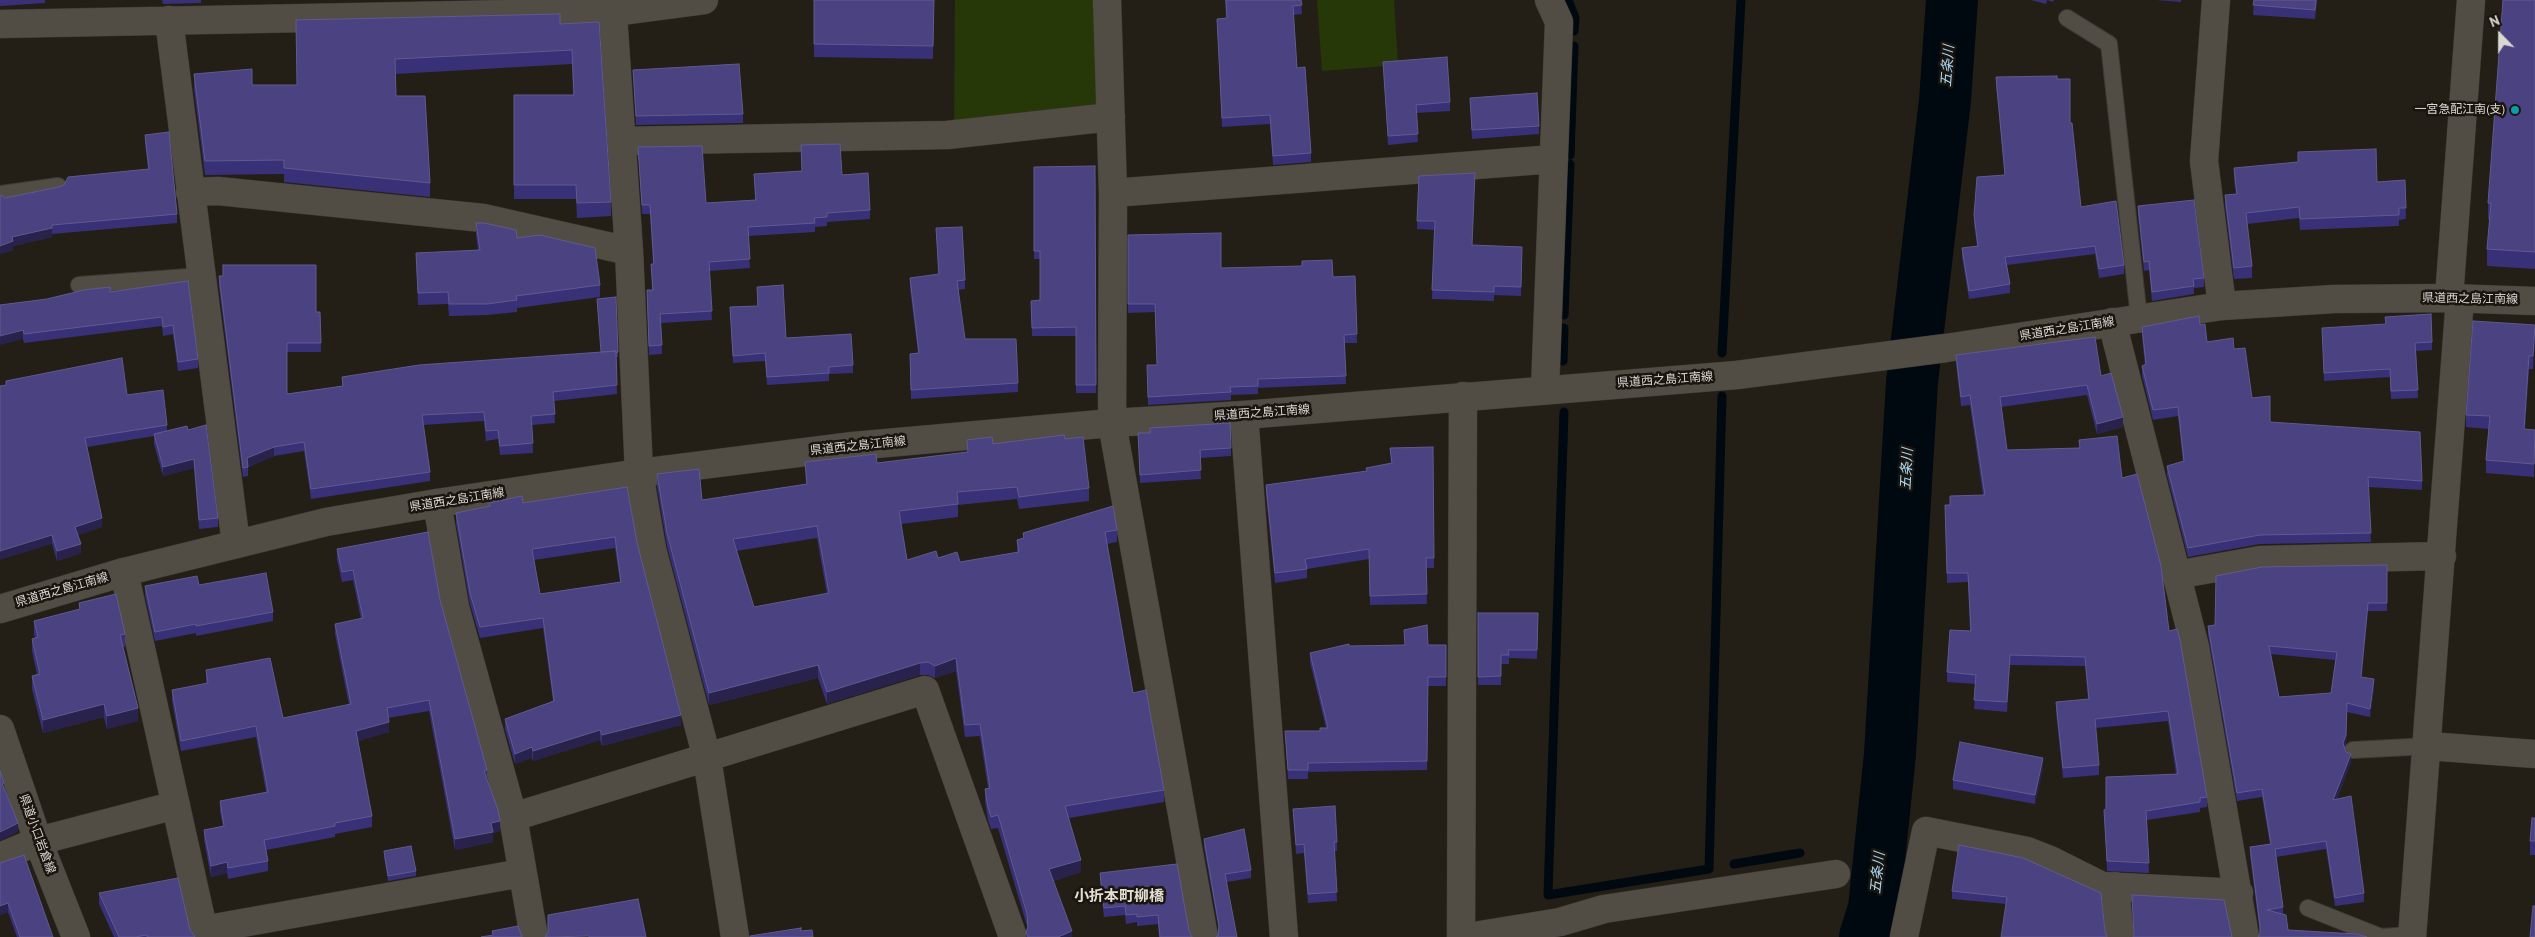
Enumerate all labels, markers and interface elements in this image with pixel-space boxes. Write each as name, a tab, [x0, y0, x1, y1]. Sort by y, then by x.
north arrow	[2475, 10, 2525, 60]
text: N	[2487, 11, 2502, 31]
water label: 五条川	[1938, 44, 1958, 88]
place label: 一宮急配江南(支)	[2414, 103, 2505, 117]
marker: 一宮急配江南(支)	[2509, 104, 2521, 116]
street label: 県道西之島江南線	[2422, 291, 2518, 307]
street label: 県道西之島江南線	[2018, 314, 2116, 344]
street label: 県道西之島江南線	[1617, 369, 1713, 391]
street label: 県道西之島江南線	[1214, 402, 1310, 424]
street label: 県道西之島江南線	[810, 434, 906, 458]
water label: 五条川	[1898, 448, 1916, 490]
street label: 県道西之島江南線	[408, 485, 506, 515]
street label: 県道西之島江南線	[14, 570, 110, 610]
street label: 県道小口岩倉線	[16, 792, 58, 876]
water label: 五条川	[1867, 851, 1889, 895]
district label: 小折本町柳橋	[1074, 888, 1164, 906]

